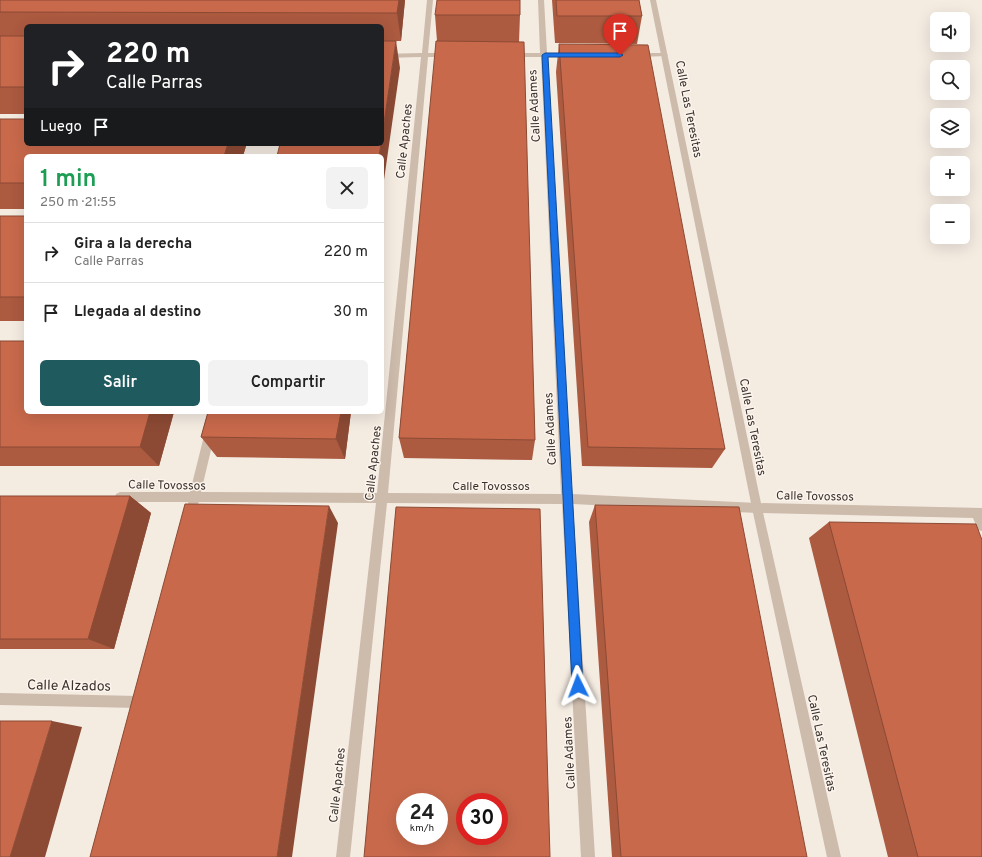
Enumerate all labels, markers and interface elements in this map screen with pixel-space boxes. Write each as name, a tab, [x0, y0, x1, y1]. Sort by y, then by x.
map controls	[930, 12, 970, 244]
button: sound	[930, 12, 970, 52]
pin	[603, 14, 637, 55]
icon: arrive	[609, 20, 631, 42]
text: 220 m	[106, 37, 190, 73]
icon: right	[40, 40, 92, 92]
street label: Calle Las Teresitas	[671, 59, 705, 159]
button: search	[930, 60, 970, 100]
street label: Calle Adames	[525, 69, 545, 143]
text: Calle Parras	[106, 72, 203, 95]
street label: Calle Apaches	[393, 103, 417, 180]
button: layers	[930, 108, 970, 148]
icon: arrive	[90, 116, 112, 138]
text: Luego	[40, 118, 82, 137]
button: +	[930, 156, 970, 196]
text: 1 min	[40, 165, 97, 195]
button: close	[326, 167, 368, 209]
text: 250 m · 21:55	[40, 195, 116, 211]
button: −	[930, 204, 970, 244]
text: Gira a la derecha	[74, 235, 192, 254]
icon: right	[40, 242, 62, 264]
text: 220 m	[324, 243, 368, 262]
text: Calle Parras	[74, 254, 144, 270]
icon: arrive	[40, 302, 62, 324]
text: Llegada al destino	[74, 303, 201, 322]
text: 30 m	[333, 303, 368, 322]
button: Salir	[40, 360, 200, 406]
button: Compartir	[208, 360, 368, 406]
street label: Calle Las Teresitas	[735, 377, 769, 477]
street label: Calle Adames	[541, 392, 561, 466]
street label: Calle Apaches	[362, 425, 386, 502]
street label: Calle Tovossos	[128, 477, 206, 495]
street label: Calle Tovossos	[452, 479, 530, 495]
street label: Calle Tovossos	[776, 488, 854, 506]
position arrow	[557, 665, 599, 707]
street label: Calle Alzados	[27, 677, 111, 696]
street label: Calle Las Teresitas	[803, 693, 839, 793]
street label: Calle Adames	[560, 716, 580, 790]
street label: Calle Apaches	[326, 747, 350, 824]
speed limit sign: 30	[456, 793, 508, 845]
text: 24	[409, 801, 435, 827]
text: km/h	[410, 822, 434, 835]

